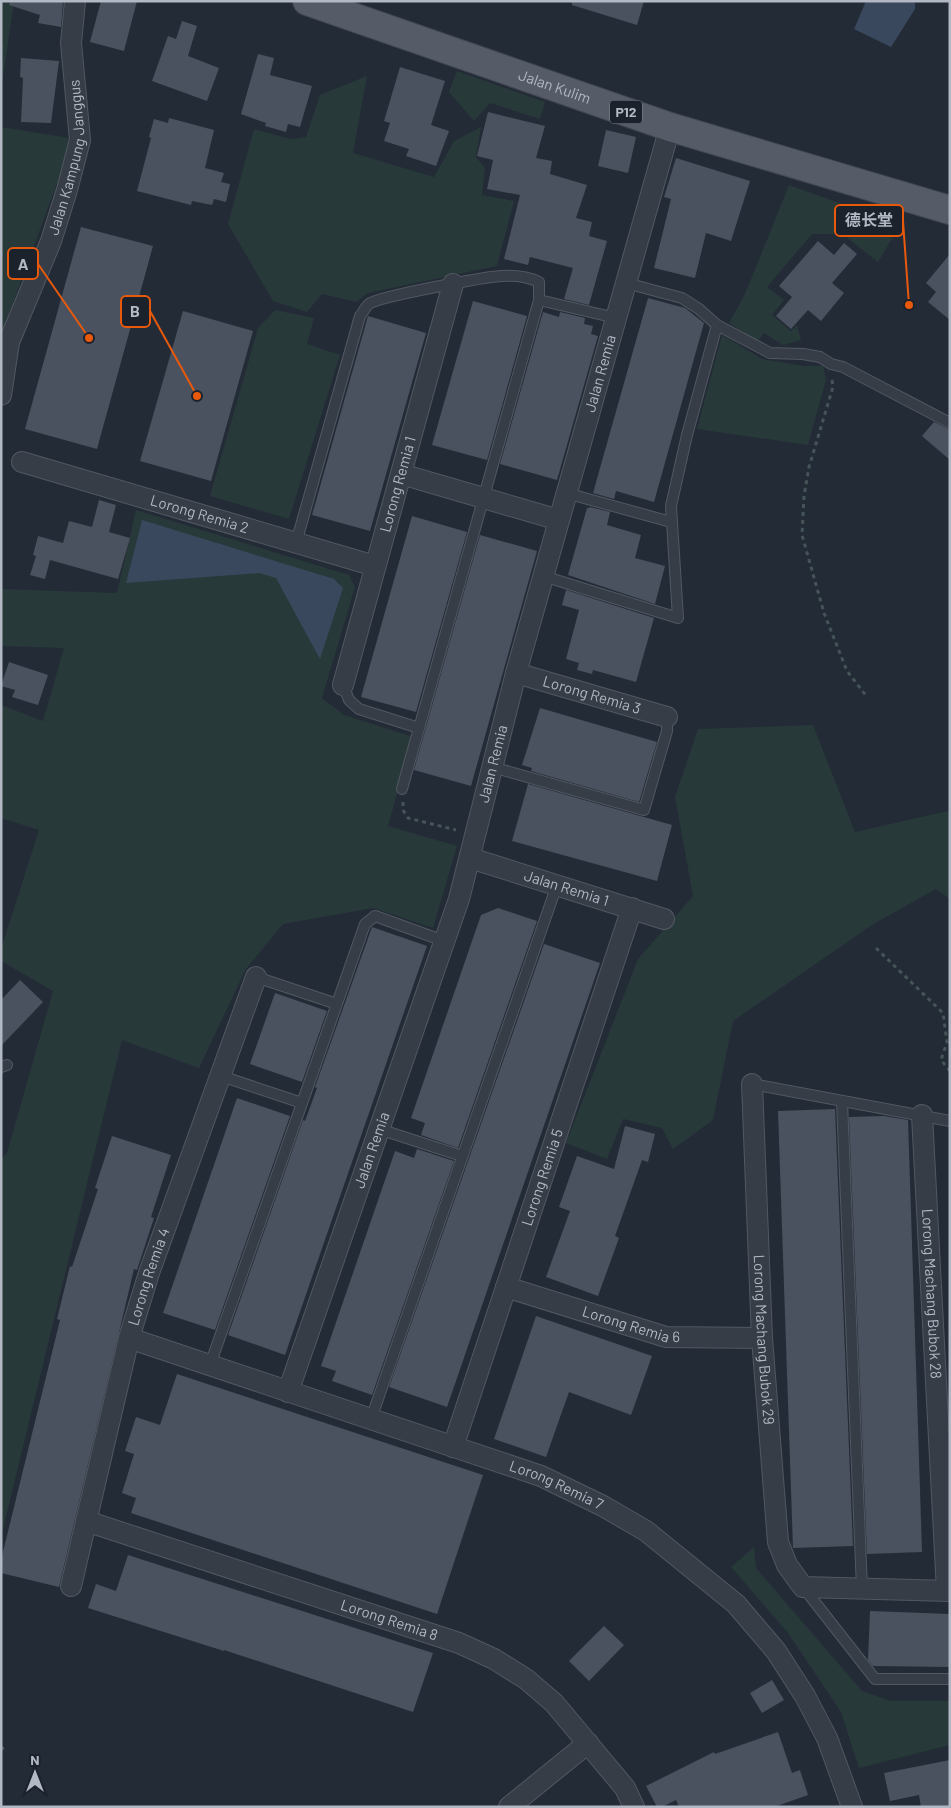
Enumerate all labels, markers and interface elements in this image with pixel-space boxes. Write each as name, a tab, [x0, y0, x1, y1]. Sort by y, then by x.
street label: Jalan Kulim	[516, 65, 593, 107]
street label: Jalan Kampung Janggus	[43, 79, 88, 237]
road number: P12	[610, 100, 642, 124]
callout: 德长堂	[835, 205, 903, 236]
text: 德长堂	[845, 210, 893, 229]
callout: A	[8, 248, 38, 279]
text: A	[18, 254, 29, 273]
callout: B	[121, 296, 150, 327]
text: B	[130, 301, 140, 320]
street label: Jalan Remia	[580, 333, 619, 414]
street label: Lorong Remia 1	[375, 434, 419, 534]
street label: Lorong Remia 2	[148, 490, 251, 536]
street label: Lorong Remia 3	[541, 671, 643, 717]
street label: Jalan Remia	[474, 723, 511, 805]
street label: Jalan Remia 1	[522, 866, 611, 909]
street label: Jalan Remia	[349, 1109, 392, 1190]
street label: Lorong Remia 5	[517, 1126, 566, 1228]
street label: Lorong Machang Bubok 28	[919, 1208, 946, 1379]
street label: Lorong Remia 4	[123, 1225, 173, 1328]
street label: Lorong Machang Bubok 29	[751, 1254, 779, 1425]
street label: Lorong Remia 6	[580, 1301, 680, 1346]
street label: Lorong Remia 7	[507, 1456, 606, 1513]
street label: Lorong Remia 8	[339, 1595, 440, 1644]
north arrow	[10, 1748, 60, 1798]
text: N	[30, 1751, 40, 1768]

